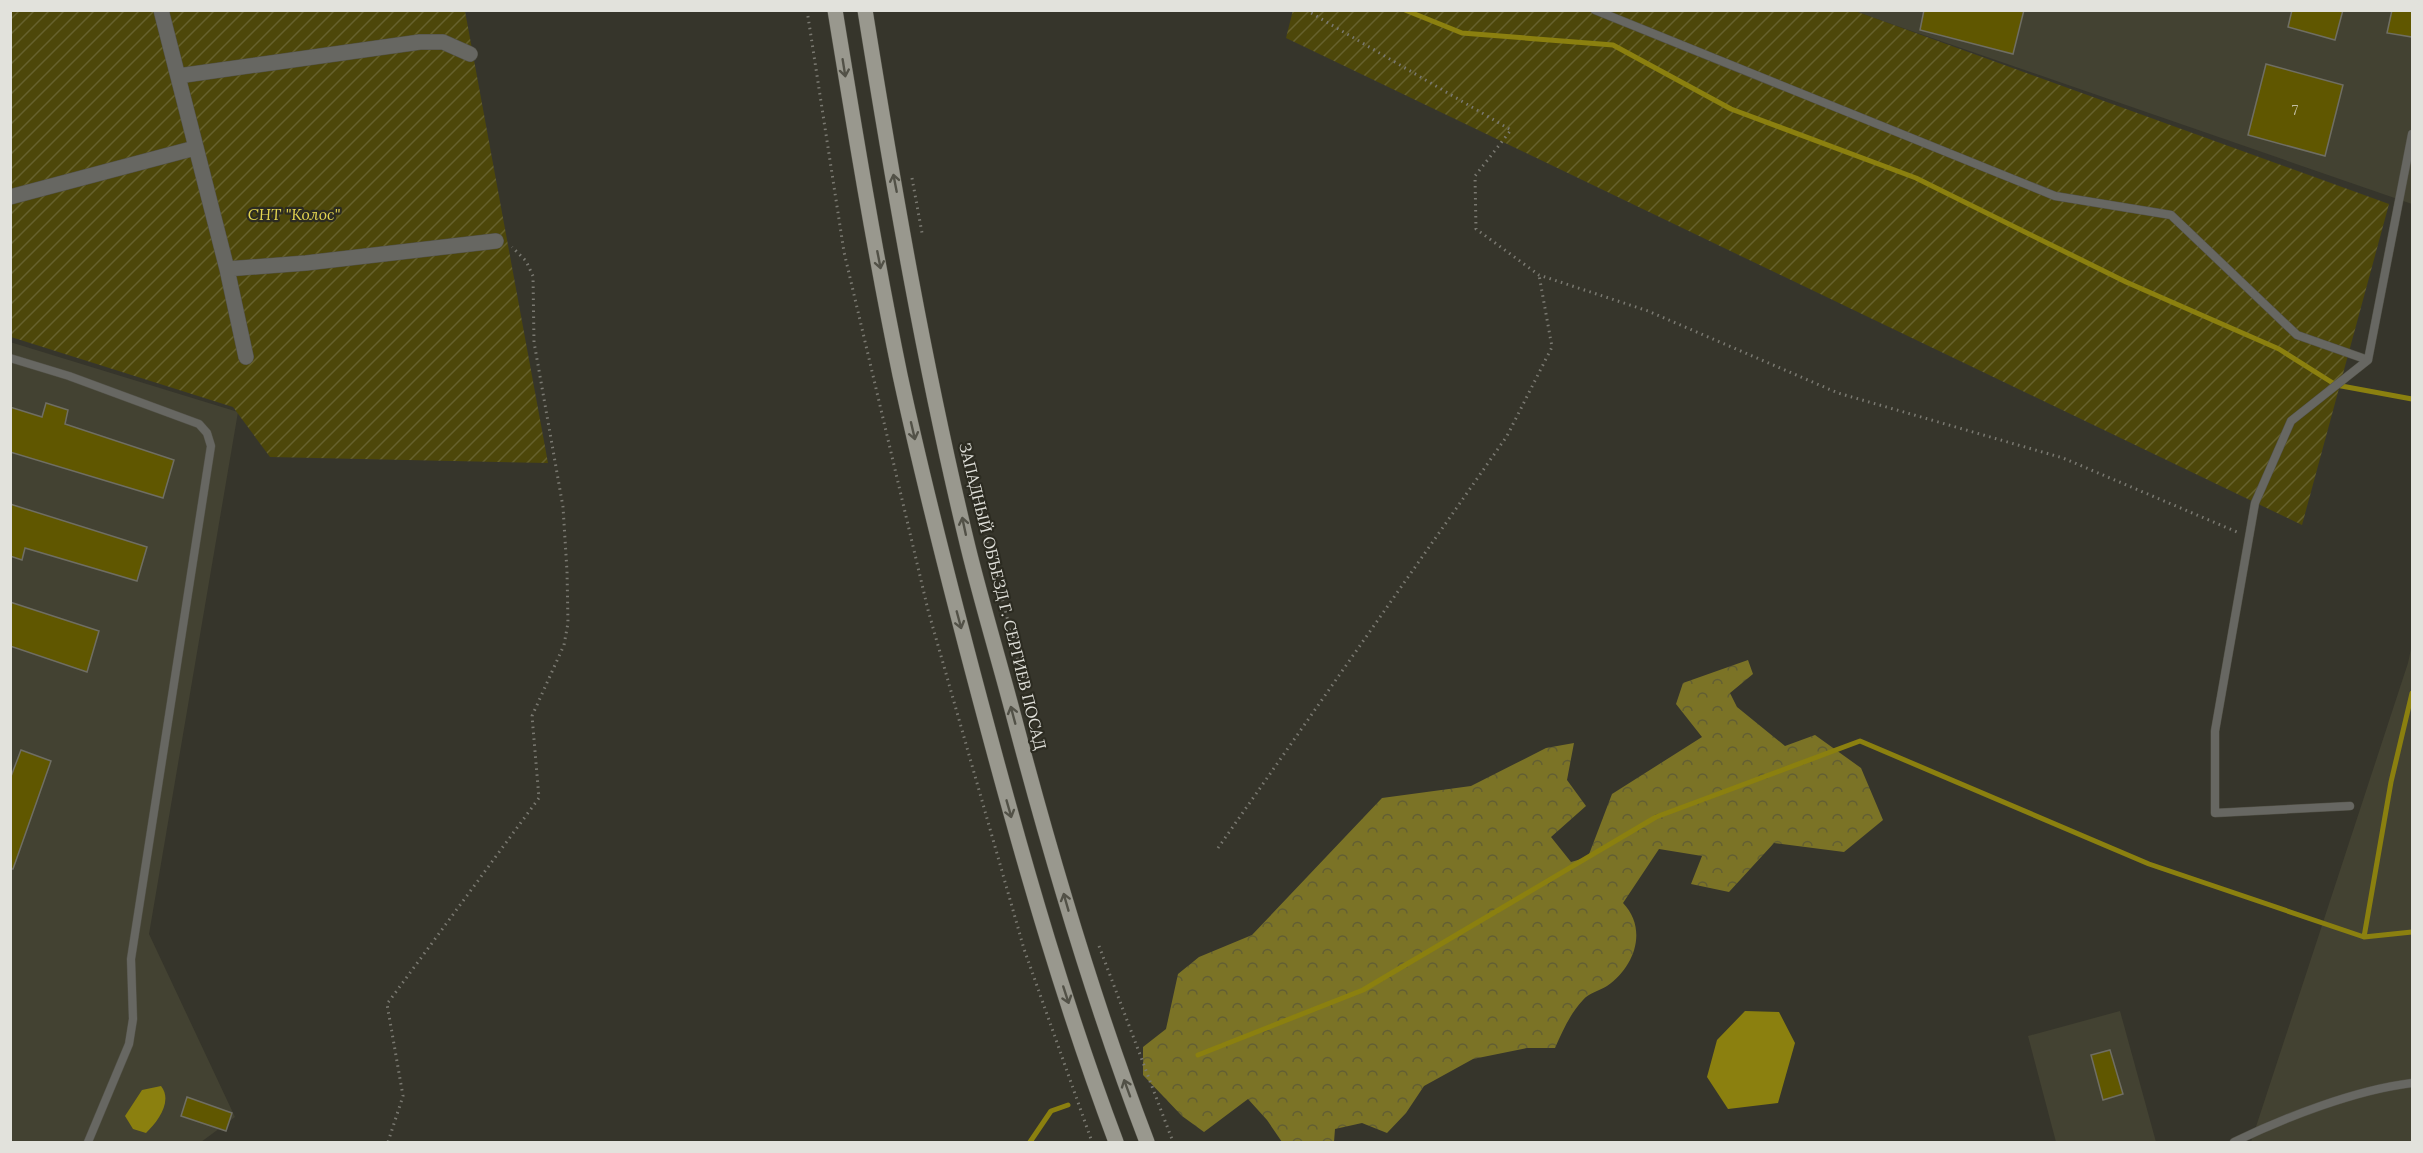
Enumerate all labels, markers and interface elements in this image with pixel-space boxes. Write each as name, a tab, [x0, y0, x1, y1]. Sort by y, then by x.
one-way arrow	[839, 58, 850, 78]
house number: 7	[2292, 101, 2299, 119]
one-way arrow	[889, 174, 900, 193]
park label: СНТ "Колос"	[248, 204, 341, 224]
one-way arrow	[874, 250, 885, 269]
one-way arrow	[908, 420, 919, 440]
street label: ЗАПАДНЫЙ ОБЪЕЗД Г. СЕРГИЕВ ПОСАД	[955, 440, 1051, 752]
one-way arrow	[958, 517, 969, 536]
one-way arrow	[953, 610, 965, 629]
one-way arrow	[1007, 706, 1018, 725]
one-way arrow	[1004, 799, 1016, 818]
one-way arrow	[1060, 893, 1071, 912]
one-way arrow	[1061, 985, 1072, 1004]
one-way arrow	[1120, 1079, 1131, 1098]

